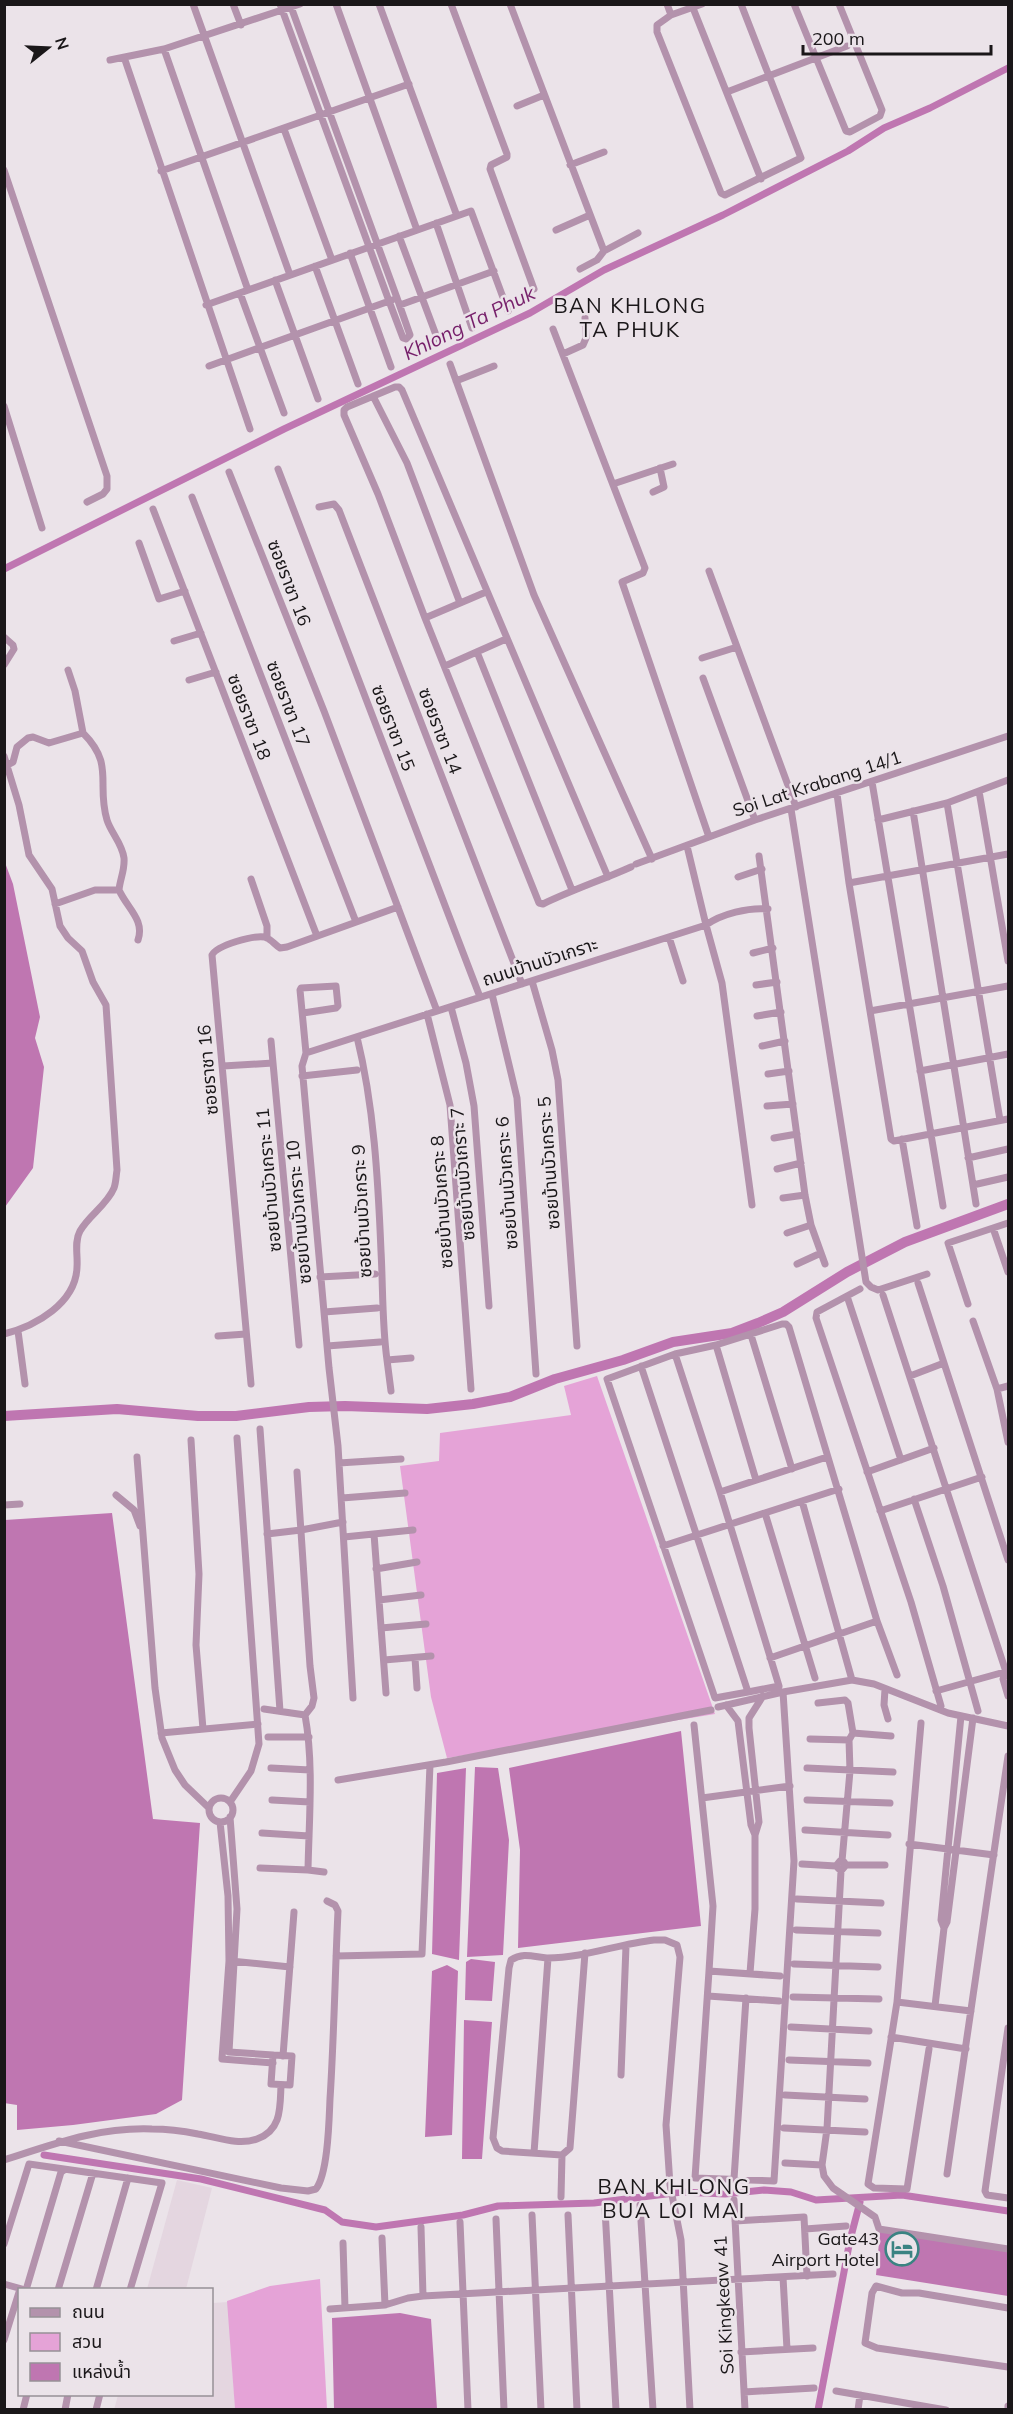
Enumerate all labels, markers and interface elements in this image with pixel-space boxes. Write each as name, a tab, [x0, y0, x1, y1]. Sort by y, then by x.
north arrow	[18, 18, 78, 78]
scale bar	[803, 18, 990, 56]
text: 200 m	[812, 27, 865, 50]
text: N	[51, 35, 74, 52]
water label: Khlong Ta Phuk	[399, 279, 540, 365]
district label: BAN KHLONG TA PHUK	[553, 292, 707, 342]
street label: ซอยราชา 16	[262, 536, 316, 629]
street label: ซอยราชา 17	[261, 657, 315, 750]
street label: ซอยราชา 18	[222, 670, 276, 763]
street label: ซอยราชา 15	[366, 681, 421, 774]
street label: ซอยราชา 14	[413, 684, 468, 777]
street label: Soi Lat Krabang 14/1	[730, 745, 904, 822]
street label: ถนนบ้านบัวเกราะ	[479, 932, 601, 991]
street label: ซอยราชา 16	[192, 1024, 223, 1116]
street label: ซอยบ้านบัวเกราะ 5	[532, 1095, 565, 1231]
street label: ซอยบ้านบัวเกราะ 7	[445, 1106, 480, 1242]
street label: ซอยบ้านบัวเกราะ 11	[251, 1107, 286, 1253]
street label: ซอยบ้านบัวเกราะ 6	[490, 1116, 523, 1251]
street label: ซอยบ้านบัวเกราะ 8	[425, 1135, 458, 1270]
street label: ซอยบ้านบัวเกราะ 10	[281, 1139, 316, 1285]
street label: ซอยบ้านบัวเกราะ 9	[347, 1144, 376, 1278]
district label: BAN KHLONG BUA LOI MAI	[597, 2173, 751, 2223]
place label: Gate43 Airport Hotel	[772, 2227, 879, 2271]
hotel icon: Gate43 Airport Hotel	[884, 2231, 920, 2267]
street label: Soi Kingkeaw 41	[708, 2235, 739, 2375]
legend	[18, 2288, 213, 2396]
text: ถนน	[72, 2300, 105, 2323]
text: สวน	[72, 2330, 102, 2353]
text: แหล่งน้ำ	[72, 2359, 131, 2383]

